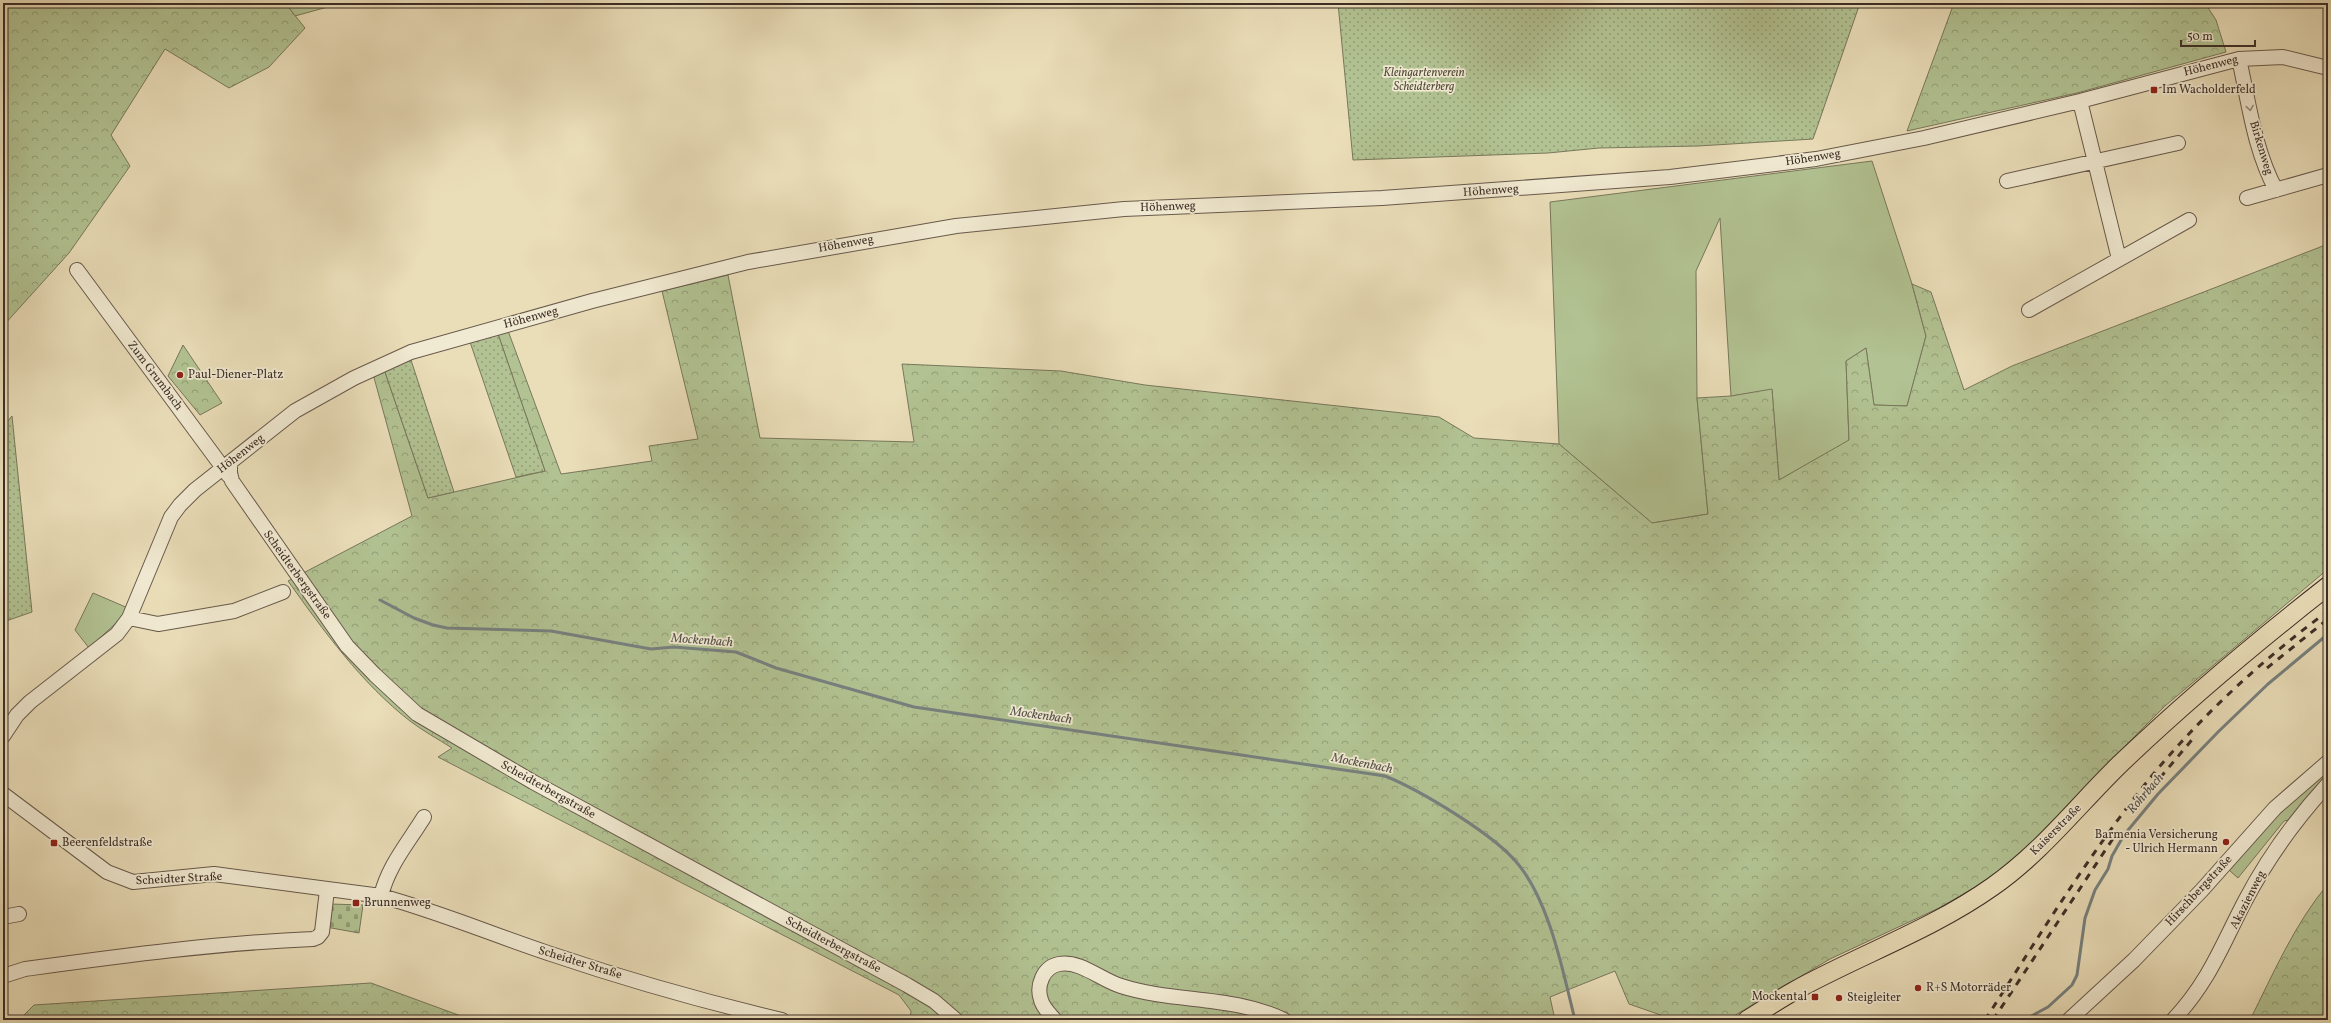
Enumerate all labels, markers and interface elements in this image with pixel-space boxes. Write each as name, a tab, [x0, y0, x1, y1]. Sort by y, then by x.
scale bar	[2181, 22, 2255, 48]
text: 50 m	[2187, 29, 2213, 45]
street label: Höhenweg	[2182, 51, 2240, 81]
park label: Kleingartenverein Scheidterberg	[1383, 65, 1465, 95]
place label: Im Wacholderfeld	[2162, 82, 2256, 98]
marker: Im Wacholderfeld	[2149, 85, 2159, 95]
one-way arrow	[2245, 105, 2254, 111]
street label: Birkenweg	[2245, 119, 2277, 177]
street label: Höhenweg	[1784, 146, 1842, 170]
street label: Höhenweg	[1463, 181, 1519, 201]
street label: Höhenweg	[1140, 198, 1196, 216]
street label: Höhenweg	[817, 231, 875, 257]
street label: Höhenweg	[502, 303, 560, 333]
street label: Zum Grumbach	[124, 338, 186, 414]
place label: Paul-Diener-Platz	[188, 367, 283, 383]
marker: Paul-Diener-Platz	[175, 370, 185, 380]
street label: Höhenweg	[214, 431, 268, 477]
street label: Scheidterbergstraße	[259, 527, 335, 623]
water label: Mockenbach	[669, 630, 734, 652]
water label: Mockenbach	[1008, 703, 1074, 729]
water label: Mockenbach	[1329, 749, 1395, 779]
street label: Scheidterbergstraße	[498, 757, 599, 823]
water label: Rohrbach	[2123, 769, 2169, 818]
street label: Kaiserstraße	[2027, 801, 2085, 859]
place label: Barmenia Versicherung - Ulrich Hermann	[2095, 827, 2218, 857]
place label: Beerenfeldstraße	[62, 835, 152, 851]
marker: Barmenia Versicherung - Ulrich Hermann	[2221, 837, 2231, 847]
marker: Beerenfeldstraße	[49, 838, 59, 848]
street label: Hirschbergstraße	[2162, 852, 2236, 930]
street label: Akazienweg	[2226, 868, 2270, 932]
street label: Scheidter Straße	[135, 869, 223, 889]
place label: Brunnenweg	[364, 895, 431, 911]
marker: Brunnenweg	[351, 898, 361, 908]
street label: Scheidterbergstraße	[782, 913, 884, 977]
street label: Scheidter Straße	[536, 943, 624, 983]
place label: R+S Motorräder	[1926, 980, 2011, 996]
marker: R+S Motorräder	[1913, 983, 1923, 993]
place label: Mockental	[1752, 989, 1807, 1005]
place label: Steigleiter	[1847, 990, 1901, 1006]
marker: Mockental	[1810, 992, 1820, 1002]
marker: Steigleiter	[1834, 993, 1844, 1003]

